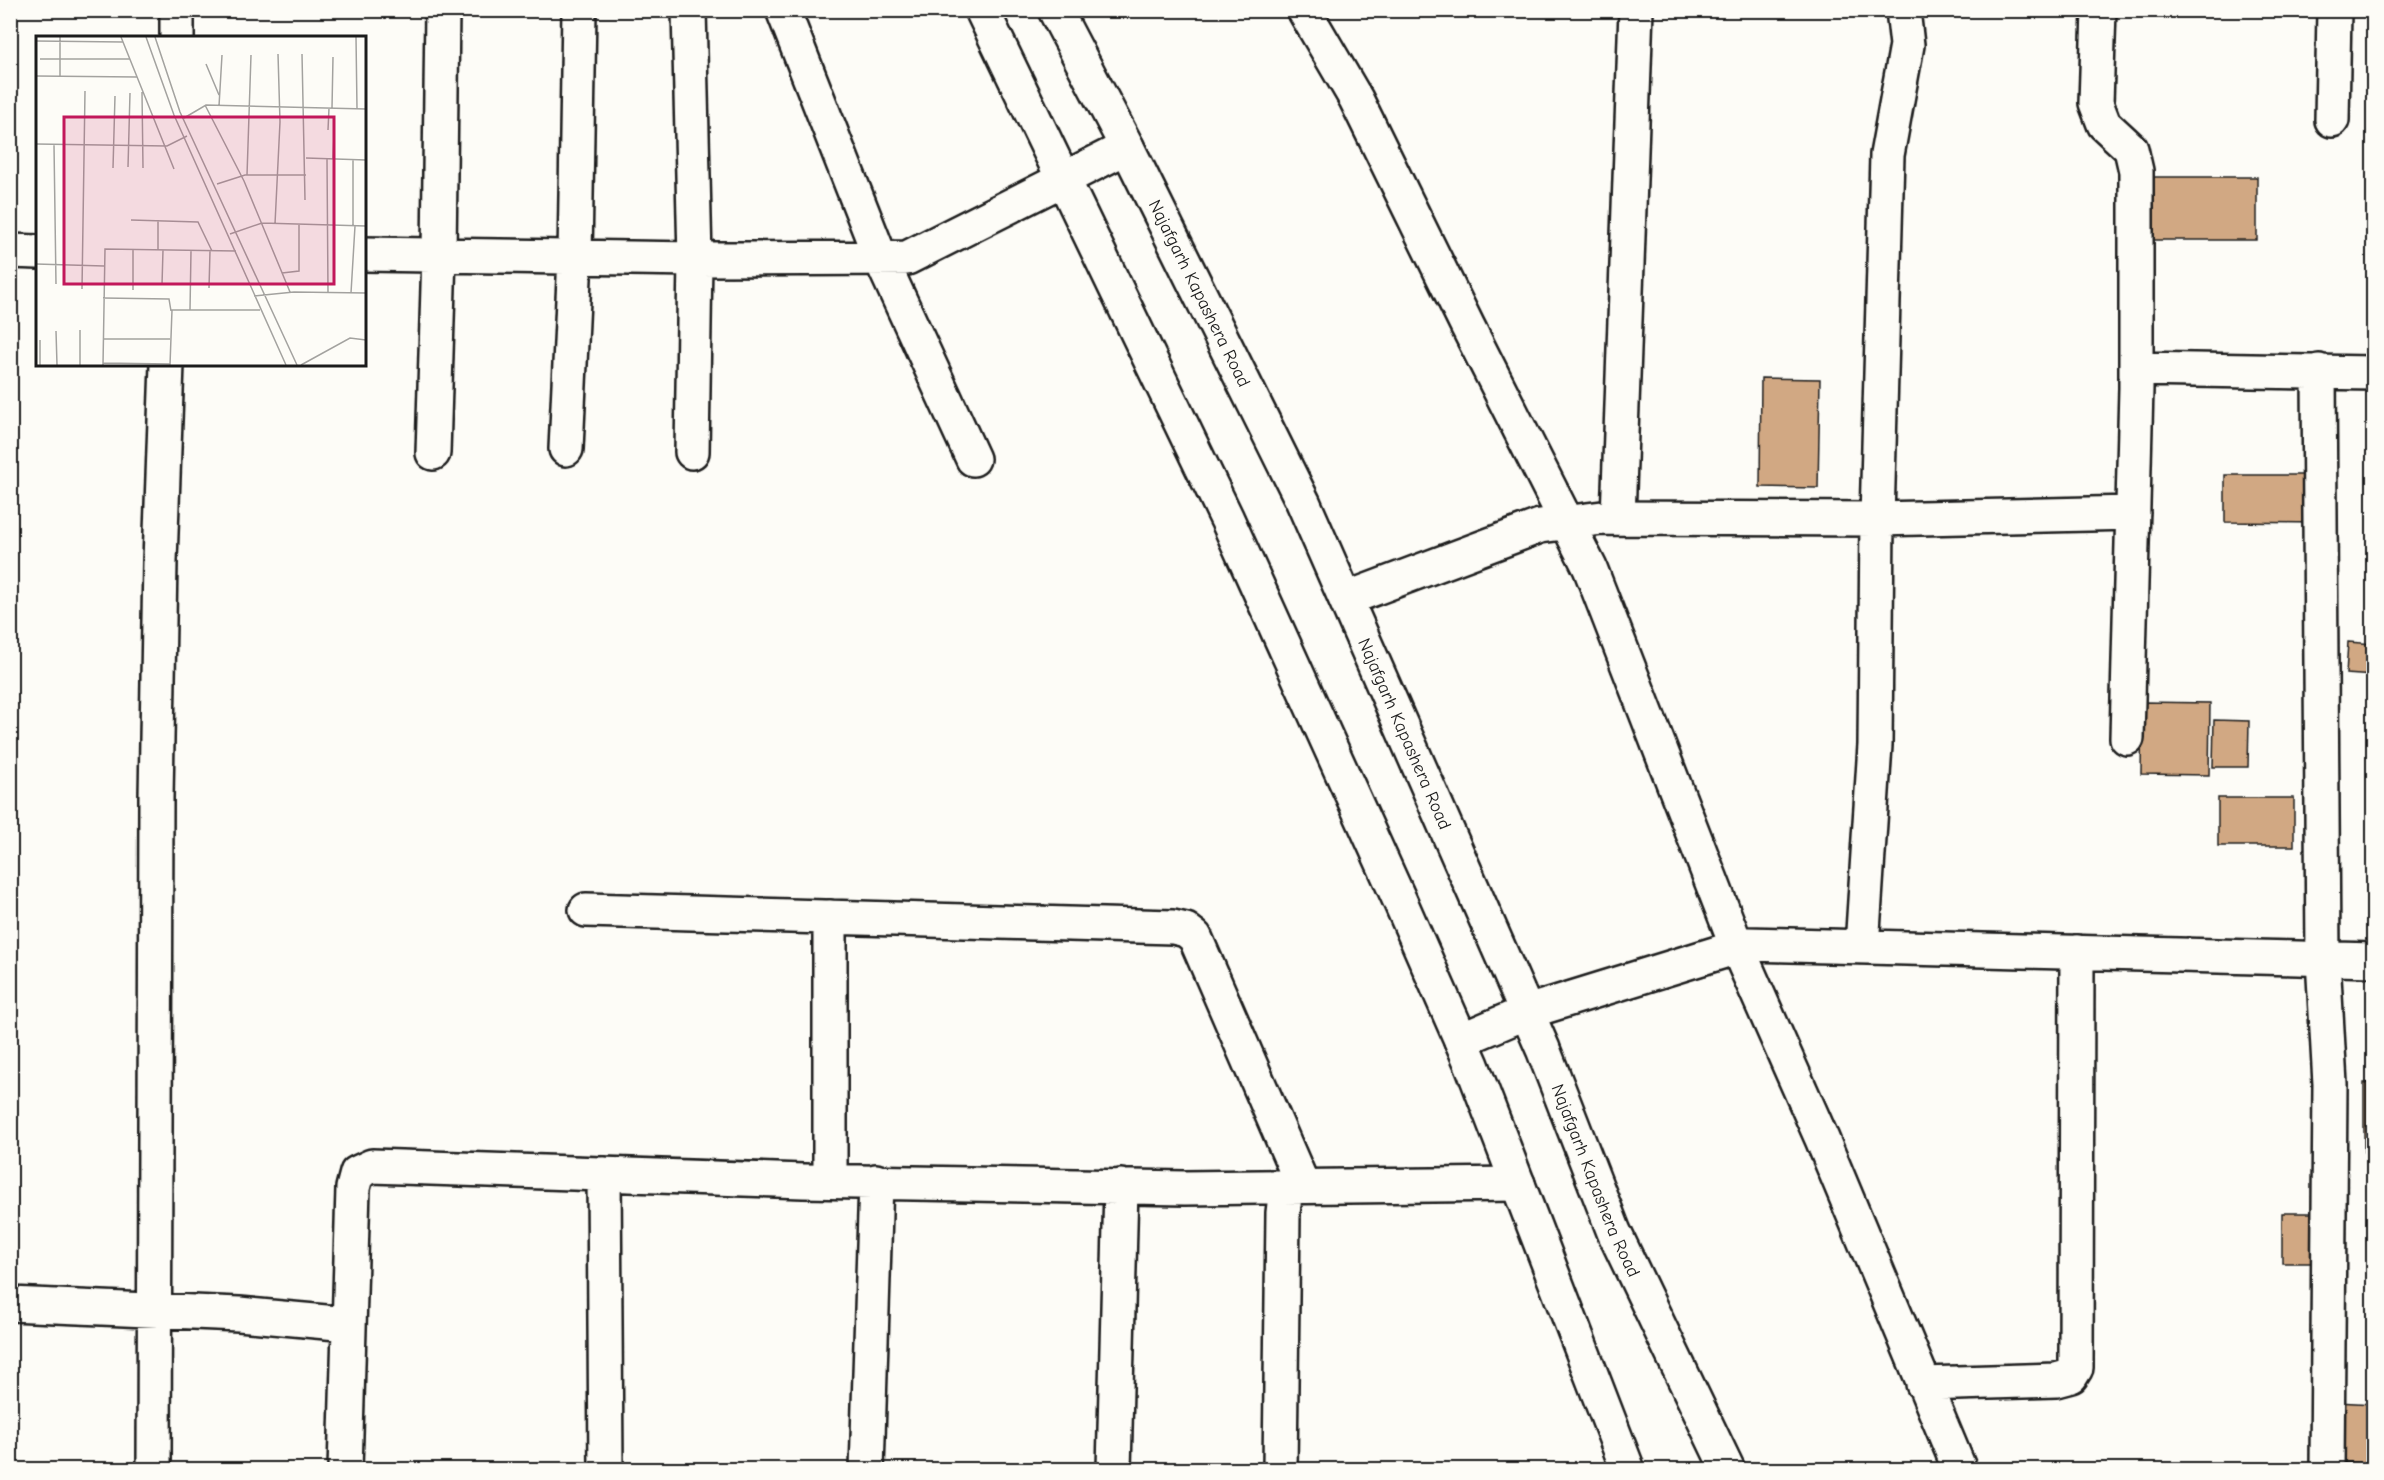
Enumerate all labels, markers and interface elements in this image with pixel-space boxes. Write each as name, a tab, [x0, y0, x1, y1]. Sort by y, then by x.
inset map	[36, 36, 366, 366]
street label: Najafgarh Kapashera Road	[1144, 196, 1255, 390]
street label: Najafgarh Kapashera Road	[1354, 635, 1456, 832]
street label: Najafgarh Kapashera Road	[1547, 1081, 1644, 1280]

